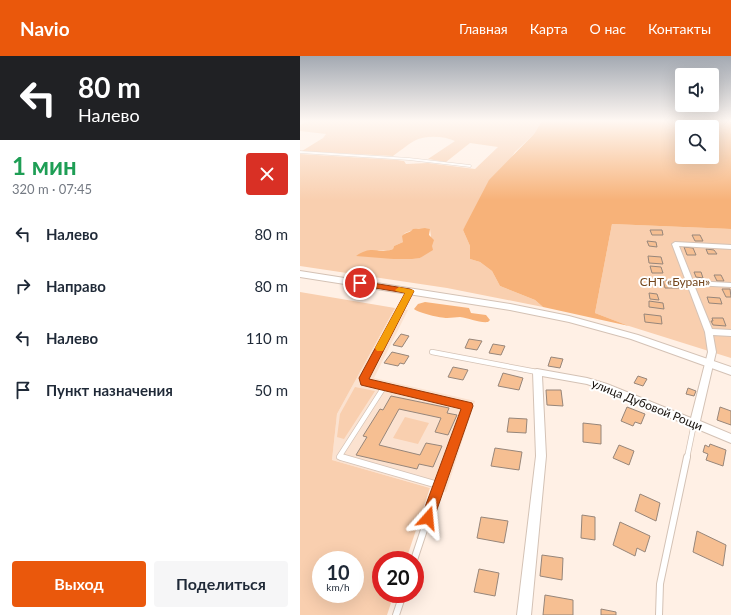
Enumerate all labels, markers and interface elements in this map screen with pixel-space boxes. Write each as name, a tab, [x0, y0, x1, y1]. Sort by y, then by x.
text: Navio	[20, 17, 70, 40]
text: Главная	[459, 20, 508, 37]
text: Карта	[530, 20, 568, 37]
text: О нас	[590, 20, 626, 37]
text: Контакты	[648, 20, 711, 37]
map controls	[675, 68, 719, 164]
button: sound	[675, 68, 719, 112]
text: 80 m	[78, 70, 141, 104]
icon: left	[12, 72, 64, 124]
text: Налево	[78, 104, 140, 126]
button: search	[675, 120, 719, 164]
text: 1 мин	[12, 151, 77, 180]
button: close	[246, 153, 288, 195]
text: 320 m · 07:45	[12, 181, 92, 197]
icon: left	[12, 223, 34, 245]
text: Налево	[46, 225, 98, 243]
text: 80 m	[254, 225, 288, 243]
pin	[343, 266, 377, 300]
icon: arrive	[349, 272, 371, 294]
park label: СНТ «Буран»	[640, 274, 710, 289]
icon: right	[12, 275, 34, 297]
text: Направо	[46, 277, 106, 295]
text: 80 m	[254, 277, 288, 295]
icon: left	[12, 327, 34, 349]
text: Налево	[46, 329, 98, 347]
text: 110 m	[246, 329, 288, 347]
street label: улица Дубовой Рощи	[589, 375, 705, 434]
icon: arrive	[12, 379, 34, 401]
text: Пункт назначения	[46, 381, 173, 399]
text: 50 m	[254, 381, 288, 399]
position arrow	[407, 497, 449, 539]
speed limit sign: 20	[372, 551, 424, 603]
text: 10	[326, 560, 350, 584]
button: Выход	[12, 561, 146, 607]
button: Поделиться	[154, 561, 288, 607]
text: km/h	[326, 581, 350, 593]

